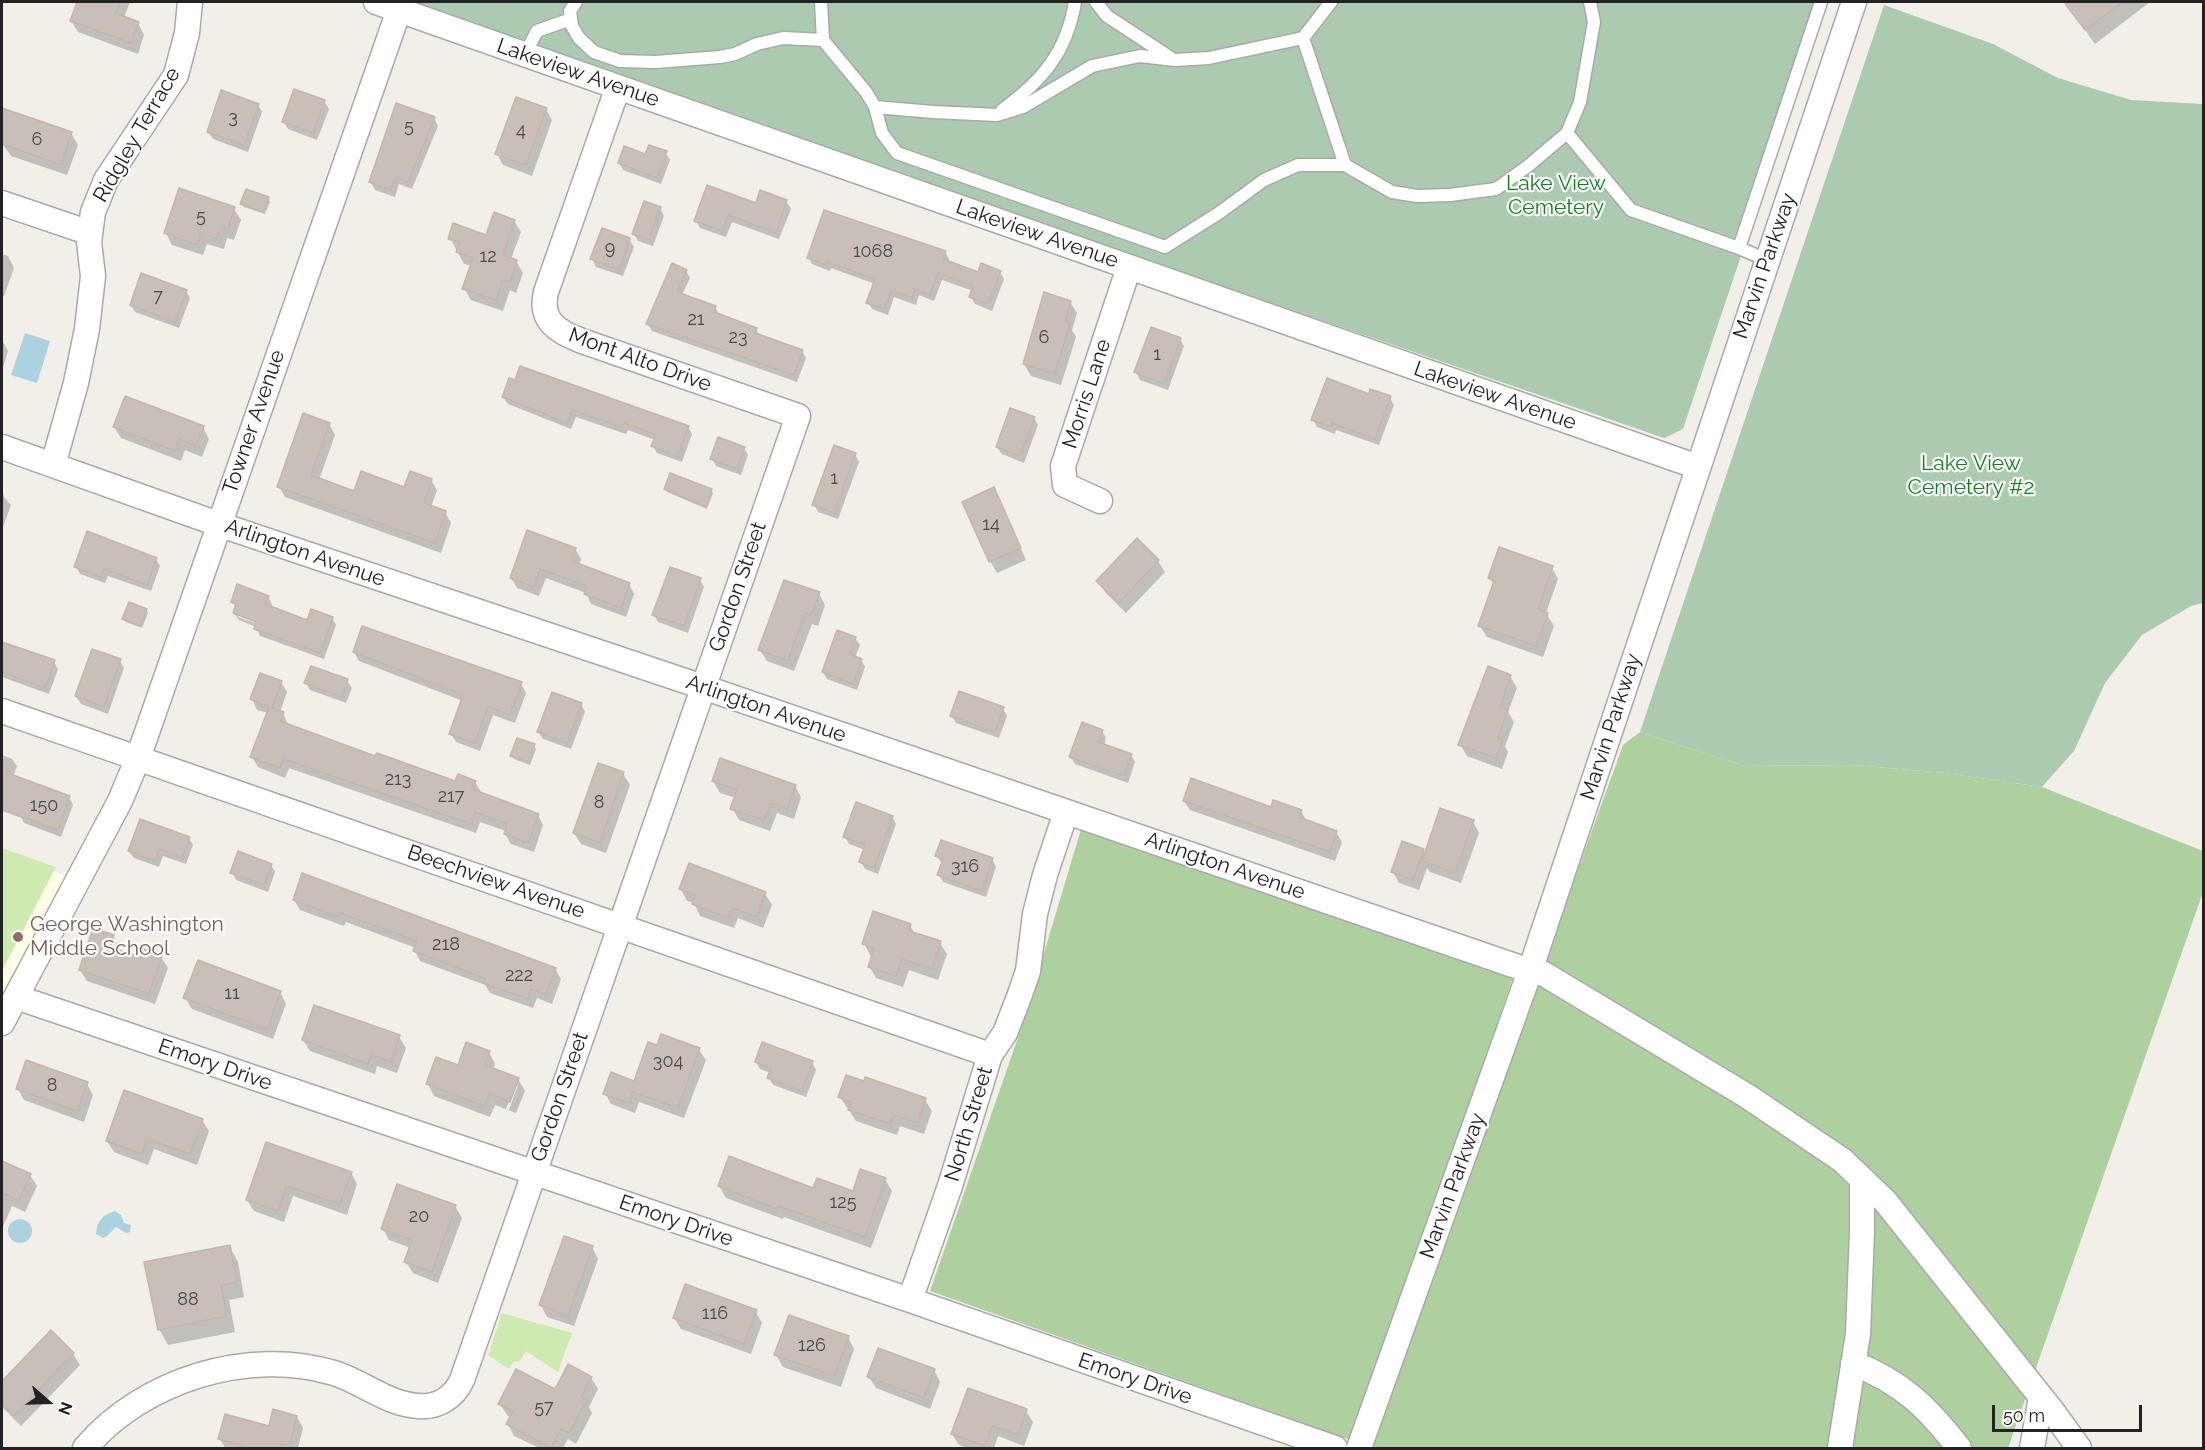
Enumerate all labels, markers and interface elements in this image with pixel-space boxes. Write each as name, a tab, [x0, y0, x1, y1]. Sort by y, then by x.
street label: Lakeview Avenue	[493, 33, 663, 113]
street label: Ridgley Terrace	[88, 63, 186, 207]
house number: 3	[228, 107, 238, 129]
house number: 5	[404, 116, 414, 138]
house number: 4	[516, 120, 526, 142]
house number: 6	[32, 129, 42, 151]
park label: Lake View Cemetery	[1506, 171, 1606, 221]
street label: Marvin Parkway	[1728, 190, 1802, 342]
street label: Lakeview Avenue	[952, 194, 1122, 274]
house number: 5	[196, 206, 206, 228]
house number: 9	[605, 238, 615, 260]
house number: 1068	[853, 241, 893, 263]
house number: 12	[479, 246, 497, 268]
house number: 7	[153, 286, 163, 308]
house number: 21	[687, 309, 705, 331]
street label: Mont Alto Drive	[565, 323, 715, 397]
house number: 23	[729, 327, 747, 349]
house number: 6	[1039, 327, 1049, 349]
street label: Morris Lane	[1057, 336, 1117, 452]
house number: 1	[1153, 344, 1161, 366]
street label: Towner Avenue	[218, 347, 290, 497]
street label: Lakeview Avenue	[1410, 356, 1580, 436]
park label: Lake View Cemetery #2	[1908, 451, 2034, 501]
house number: 1	[830, 468, 838, 490]
street label: Arlington Avenue	[222, 514, 388, 592]
house number: 14	[982, 514, 1000, 536]
street label: Gordon Street	[704, 519, 772, 655]
street label: Marvin Parkway	[1575, 651, 1647, 803]
street label: Arlington Avenue	[683, 670, 849, 748]
house number: 213	[385, 769, 411, 791]
house number: 217	[438, 786, 464, 808]
house number: 8	[594, 792, 604, 814]
house number: 150	[30, 795, 58, 817]
street label: Arlington Avenue	[1142, 827, 1308, 905]
street label: Beechview Avenue	[404, 840, 588, 924]
house number: 316	[951, 856, 979, 878]
place label: George Washington Middle School	[30, 912, 224, 962]
marker: George Washington Middle School	[11, 930, 25, 944]
house number: 218	[432, 934, 460, 956]
house number: 222	[505, 965, 533, 987]
house number: 11	[224, 983, 240, 1005]
street label: Gordon Street	[526, 1029, 594, 1165]
street label: Emory Drive	[155, 1034, 275, 1096]
house number: 304	[653, 1051, 683, 1073]
street label: North Street	[940, 1064, 998, 1184]
house number: 8	[47, 1075, 57, 1097]
street label: Marvin Parkway	[1415, 1110, 1491, 1262]
street label: Emory Drive	[616, 1190, 736, 1252]
house number: 125	[830, 1192, 856, 1214]
house number: 20	[409, 1206, 429, 1228]
house number: 88	[177, 1289, 199, 1311]
house number: 116	[702, 1303, 728, 1325]
house number: 126	[798, 1335, 826, 1357]
street label: Emory Drive	[1075, 1348, 1195, 1410]
north arrow	[18, 1372, 78, 1432]
scale bar	[1995, 1393, 2145, 1431]
house number: 57	[534, 1397, 554, 1419]
text: N	[54, 1399, 76, 1417]
text: 50 m	[2003, 1405, 2045, 1426]

